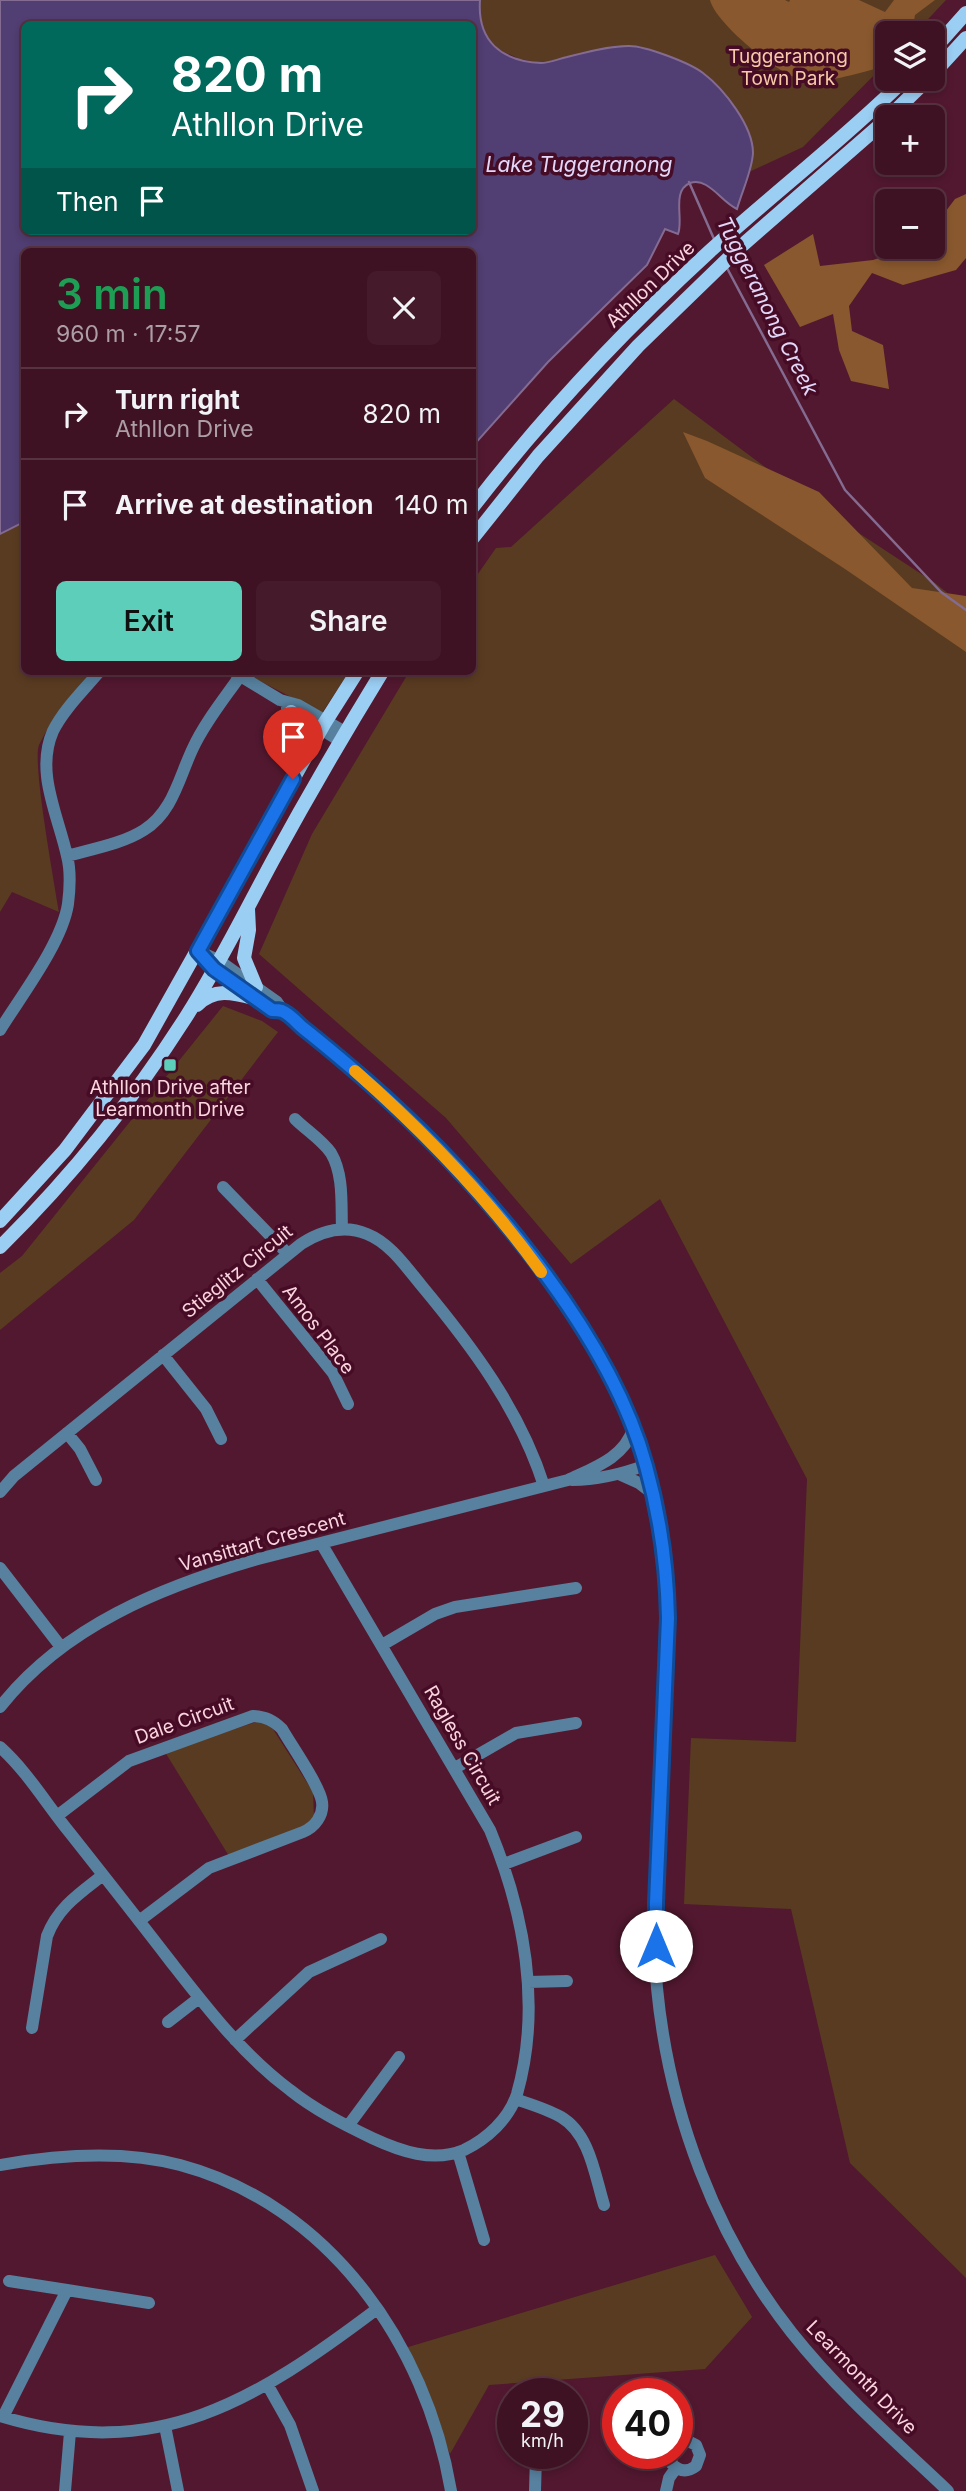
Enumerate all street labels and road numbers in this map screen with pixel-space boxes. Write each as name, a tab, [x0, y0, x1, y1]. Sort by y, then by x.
street label: Athllon Drive	[601, 236, 700, 332]
street label: Stieglitz Circuit	[178, 1220, 297, 1323]
street label: Amos Place	[278, 1280, 360, 1378]
street label: Vansittart Crescent	[176, 1507, 348, 1576]
street label: Ragless Circuit	[419, 1682, 506, 1809]
street label: Dale Circuit	[132, 1692, 237, 1749]
street label: Learmonth Drive	[802, 2316, 922, 2439]

